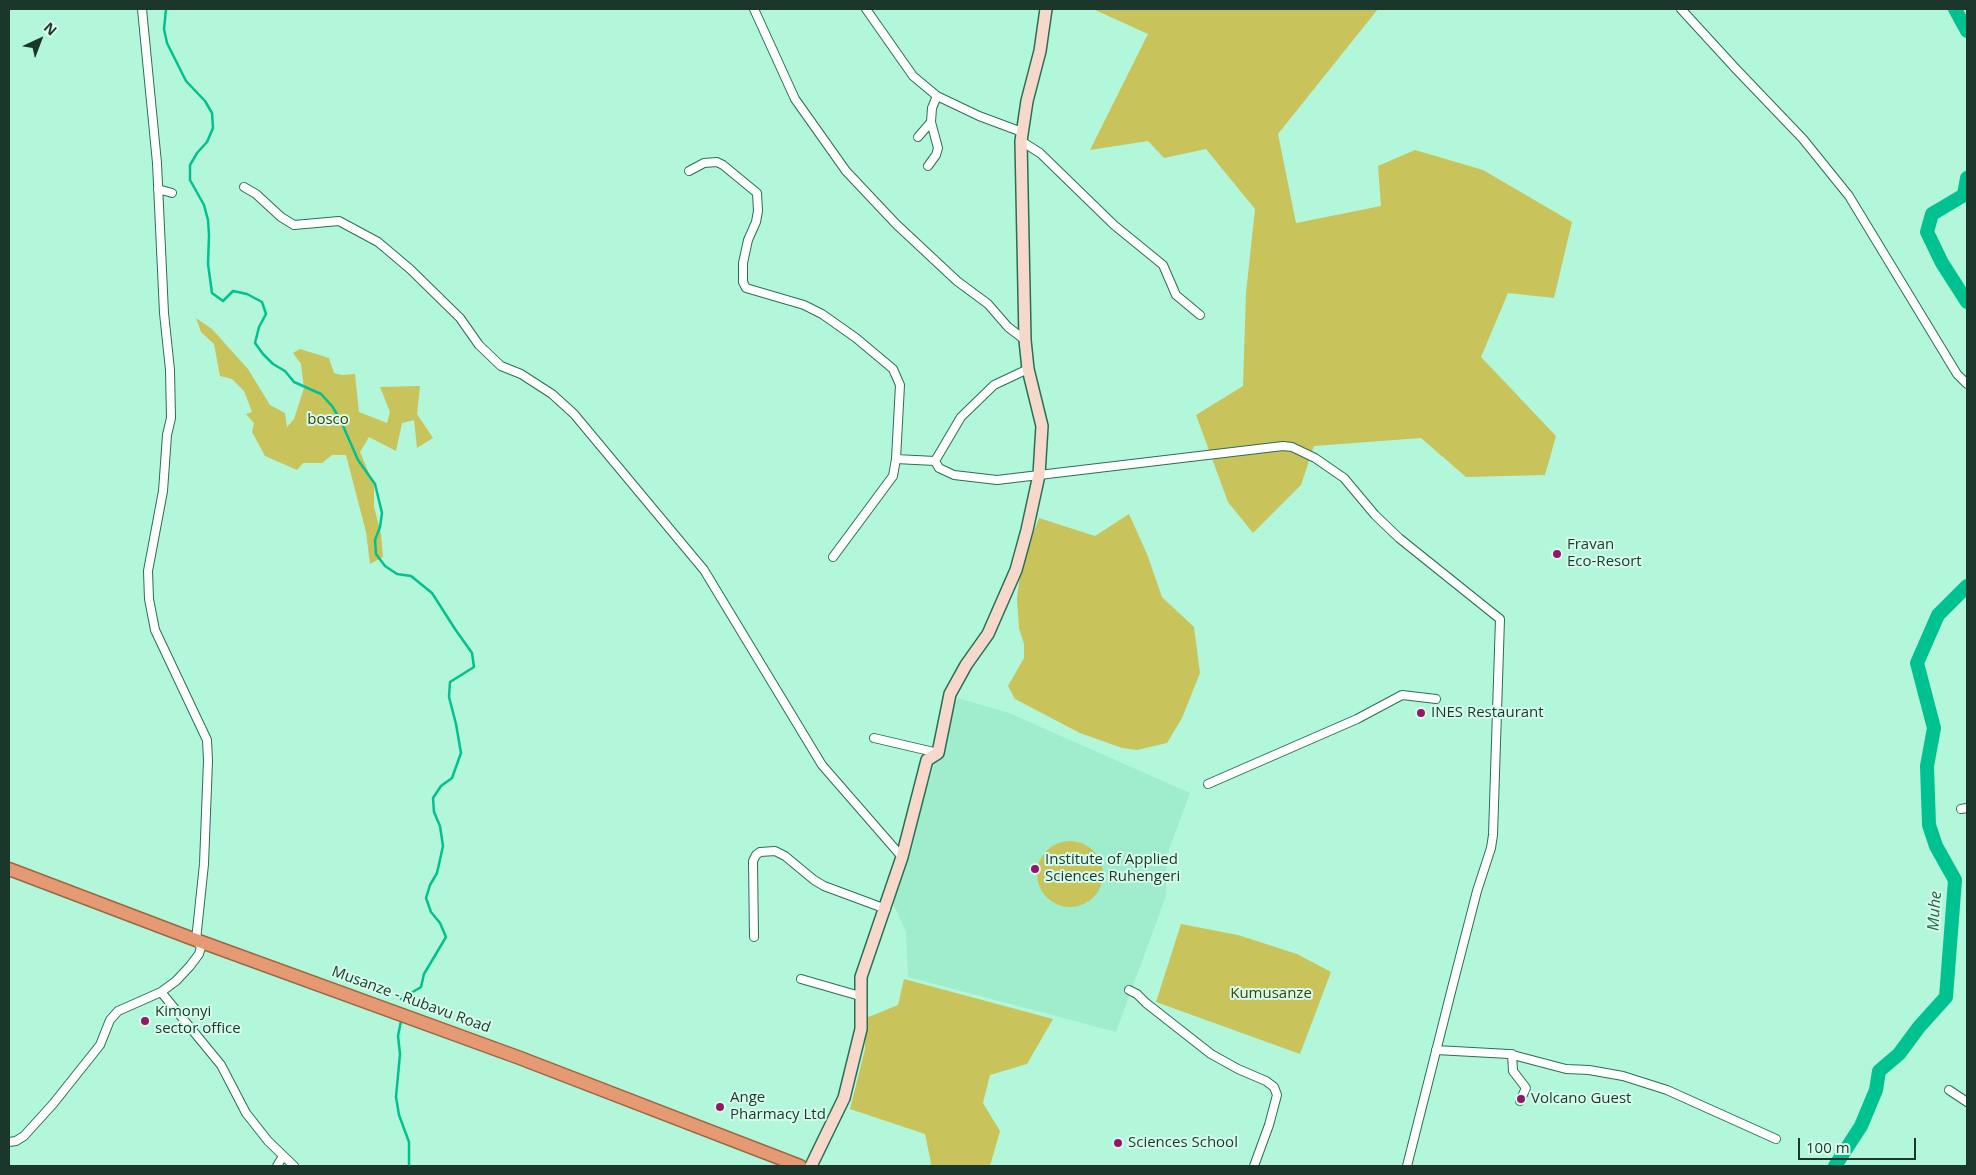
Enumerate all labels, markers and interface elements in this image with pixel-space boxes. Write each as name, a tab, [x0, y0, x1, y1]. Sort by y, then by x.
north arrow	[15, 15, 65, 65]
text: N	[40, 18, 61, 39]
park label: bosco	[307, 411, 349, 429]
place label: Fravan Eco-Resort	[1567, 536, 1642, 571]
marker: Fravan Eco-Resort	[1551, 548, 1563, 560]
place label: INES Restaurant	[1431, 704, 1544, 722]
marker: INES Restaurant	[1415, 707, 1427, 719]
place label: Institute of Applied Sciences Ruhengeri	[1045, 851, 1180, 886]
marker: Institute of Applied Sciences Ruhengeri	[1029, 863, 1041, 875]
water label: Muhe	[1924, 890, 1946, 932]
street label: Musanze - Rubavu Road	[329, 963, 493, 1037]
park label: Kumusanze	[1230, 985, 1312, 1003]
place label: Kimonyi sector office	[155, 1003, 241, 1038]
marker: Kimonyi sector office	[139, 1015, 151, 1027]
place label: Ange Pharmacy Ltd	[730, 1089, 826, 1124]
place label: Volcano Guest	[1531, 1090, 1631, 1108]
marker: Volcano Guest	[1515, 1093, 1527, 1105]
marker: Ange Pharmacy Ltd	[714, 1101, 726, 1113]
scale bar	[1801, 1128, 1918, 1160]
place label: Sciences School	[1128, 1134, 1238, 1152]
marker: Sciences School	[1112, 1137, 1124, 1149]
text: 100 m	[1806, 1137, 1850, 1157]

